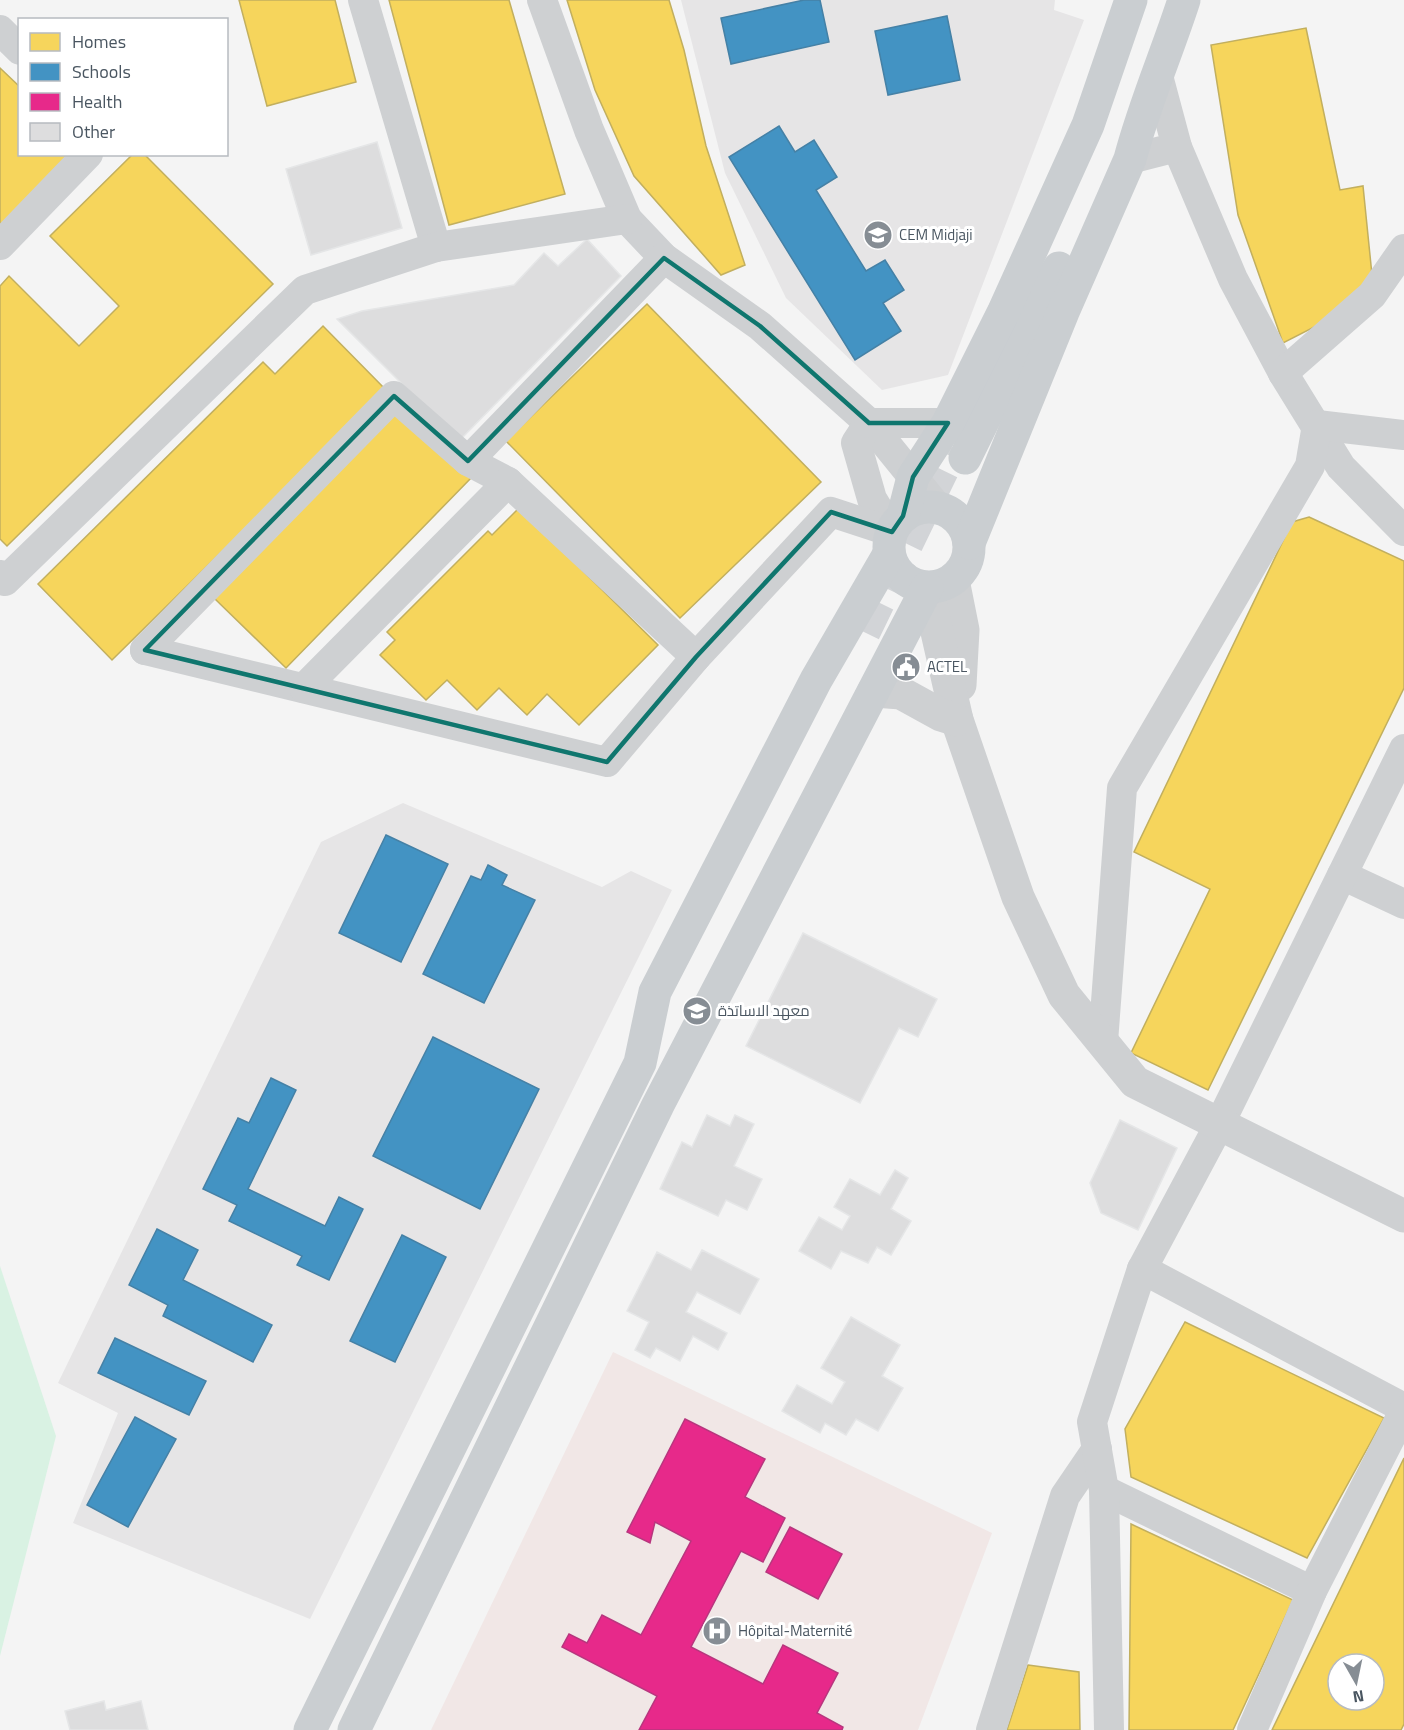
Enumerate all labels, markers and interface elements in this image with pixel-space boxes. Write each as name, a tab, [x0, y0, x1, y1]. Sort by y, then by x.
legend	[18, 18, 228, 156]
text: Homes	[72, 28, 126, 55]
text: Schools	[72, 58, 131, 85]
text: Health	[72, 88, 122, 115]
text: Other	[72, 118, 115, 145]
school or university icon: CEM Midjaji	[862, 219, 894, 251]
place label: CEM Midjaji	[899, 223, 973, 246]
public building icon: ACTEL	[890, 651, 922, 683]
place label: ACTEL	[927, 655, 967, 678]
school or university icon: معهد الاساتذة	[681, 995, 713, 1027]
place label: معهد الاساتذة	[718, 999, 810, 1022]
hospital icon: Hôpital-Maternité	[701, 1615, 733, 1647]
place label: Hôpital-Maternité	[738, 1619, 852, 1642]
north arrow	[1326, 1652, 1386, 1712]
text: N	[1351, 1684, 1366, 1710]

